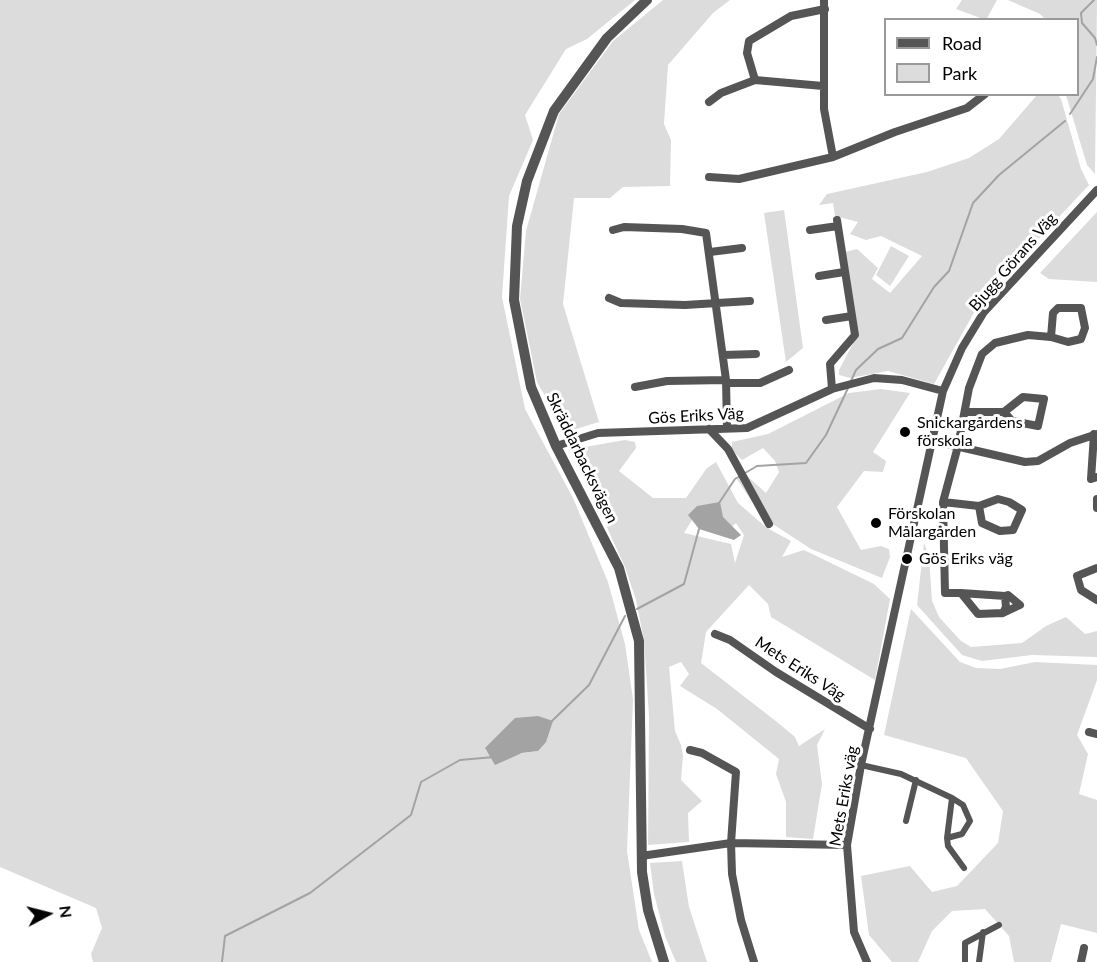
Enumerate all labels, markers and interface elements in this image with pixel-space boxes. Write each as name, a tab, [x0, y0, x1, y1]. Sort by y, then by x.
legend	[884, 18, 1079, 96]
text: Road	[942, 32, 982, 54]
text: Park	[942, 62, 977, 84]
street label: Bjugg Görans Väg	[965, 209, 1061, 315]
street label: Skräddarbacksvägen	[542, 389, 622, 527]
street label: Gös Eriks Väg	[648, 404, 744, 428]
place label: Snickargårdens förskola	[917, 413, 1023, 451]
marker: Snickargårdens förskola	[898, 425, 912, 439]
place label: Förskolan Målargården	[888, 504, 976, 542]
marker: Förskolan Målargården	[869, 516, 883, 530]
place label: Gös Eriks väg	[919, 549, 1013, 569]
marker: Gös Eriks väg	[900, 552, 914, 566]
street label: Mets Eriks Väg	[751, 633, 849, 705]
street label: Mets Eriks väg	[826, 744, 862, 848]
north arrow	[18, 884, 78, 944]
text: N	[56, 904, 77, 919]

